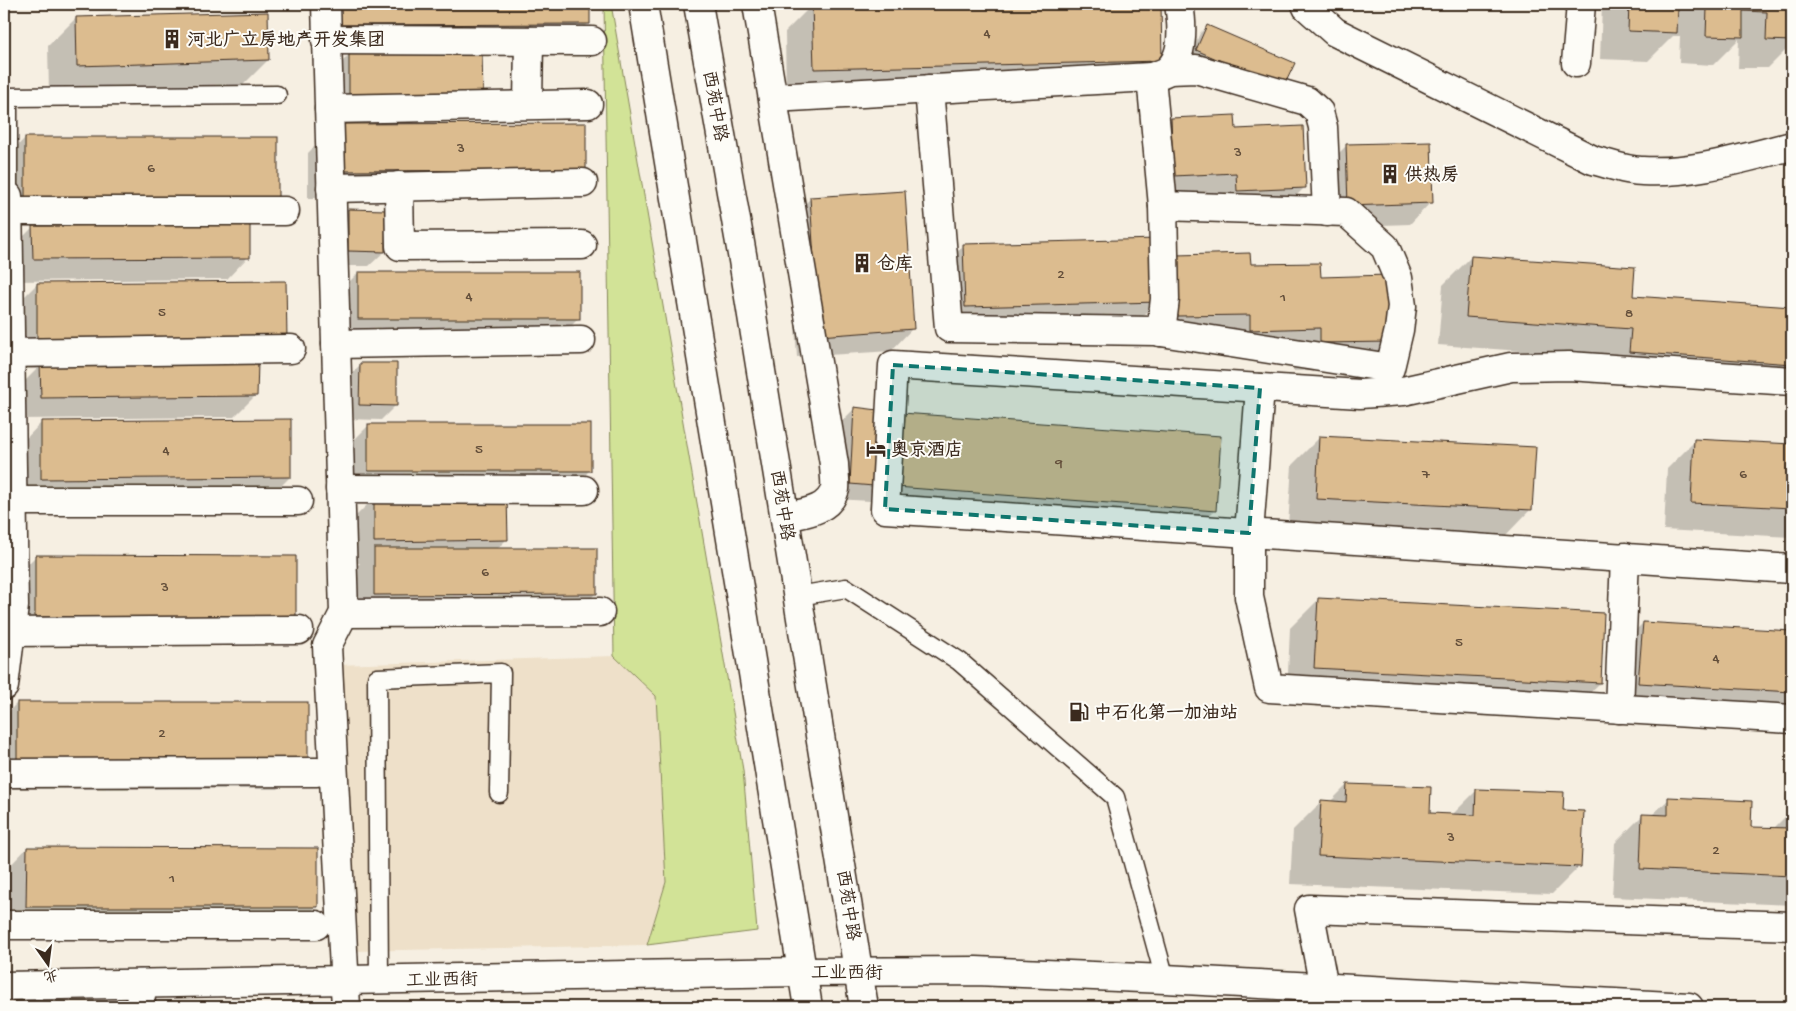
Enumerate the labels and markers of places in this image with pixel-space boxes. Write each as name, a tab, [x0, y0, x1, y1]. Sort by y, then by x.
building icon: 河北广立房地产开发集团	[161, 28, 183, 50]
place label: 河北广立房地产开发集团	[187, 29, 385, 52]
building icon: 供热房	[1379, 163, 1401, 185]
place label: 供热房	[1405, 165, 1459, 187]
building icon: 仓库	[851, 252, 873, 274]
place label: 仓库	[877, 253, 913, 276]
hotel icon: 奥京酒店	[865, 438, 887, 460]
place label: 奥京酒店	[891, 439, 963, 462]
fuel station icon: 中石化第一加油站	[1068, 701, 1090, 723]
place label: 中石化第一加油站	[1094, 702, 1238, 725]

